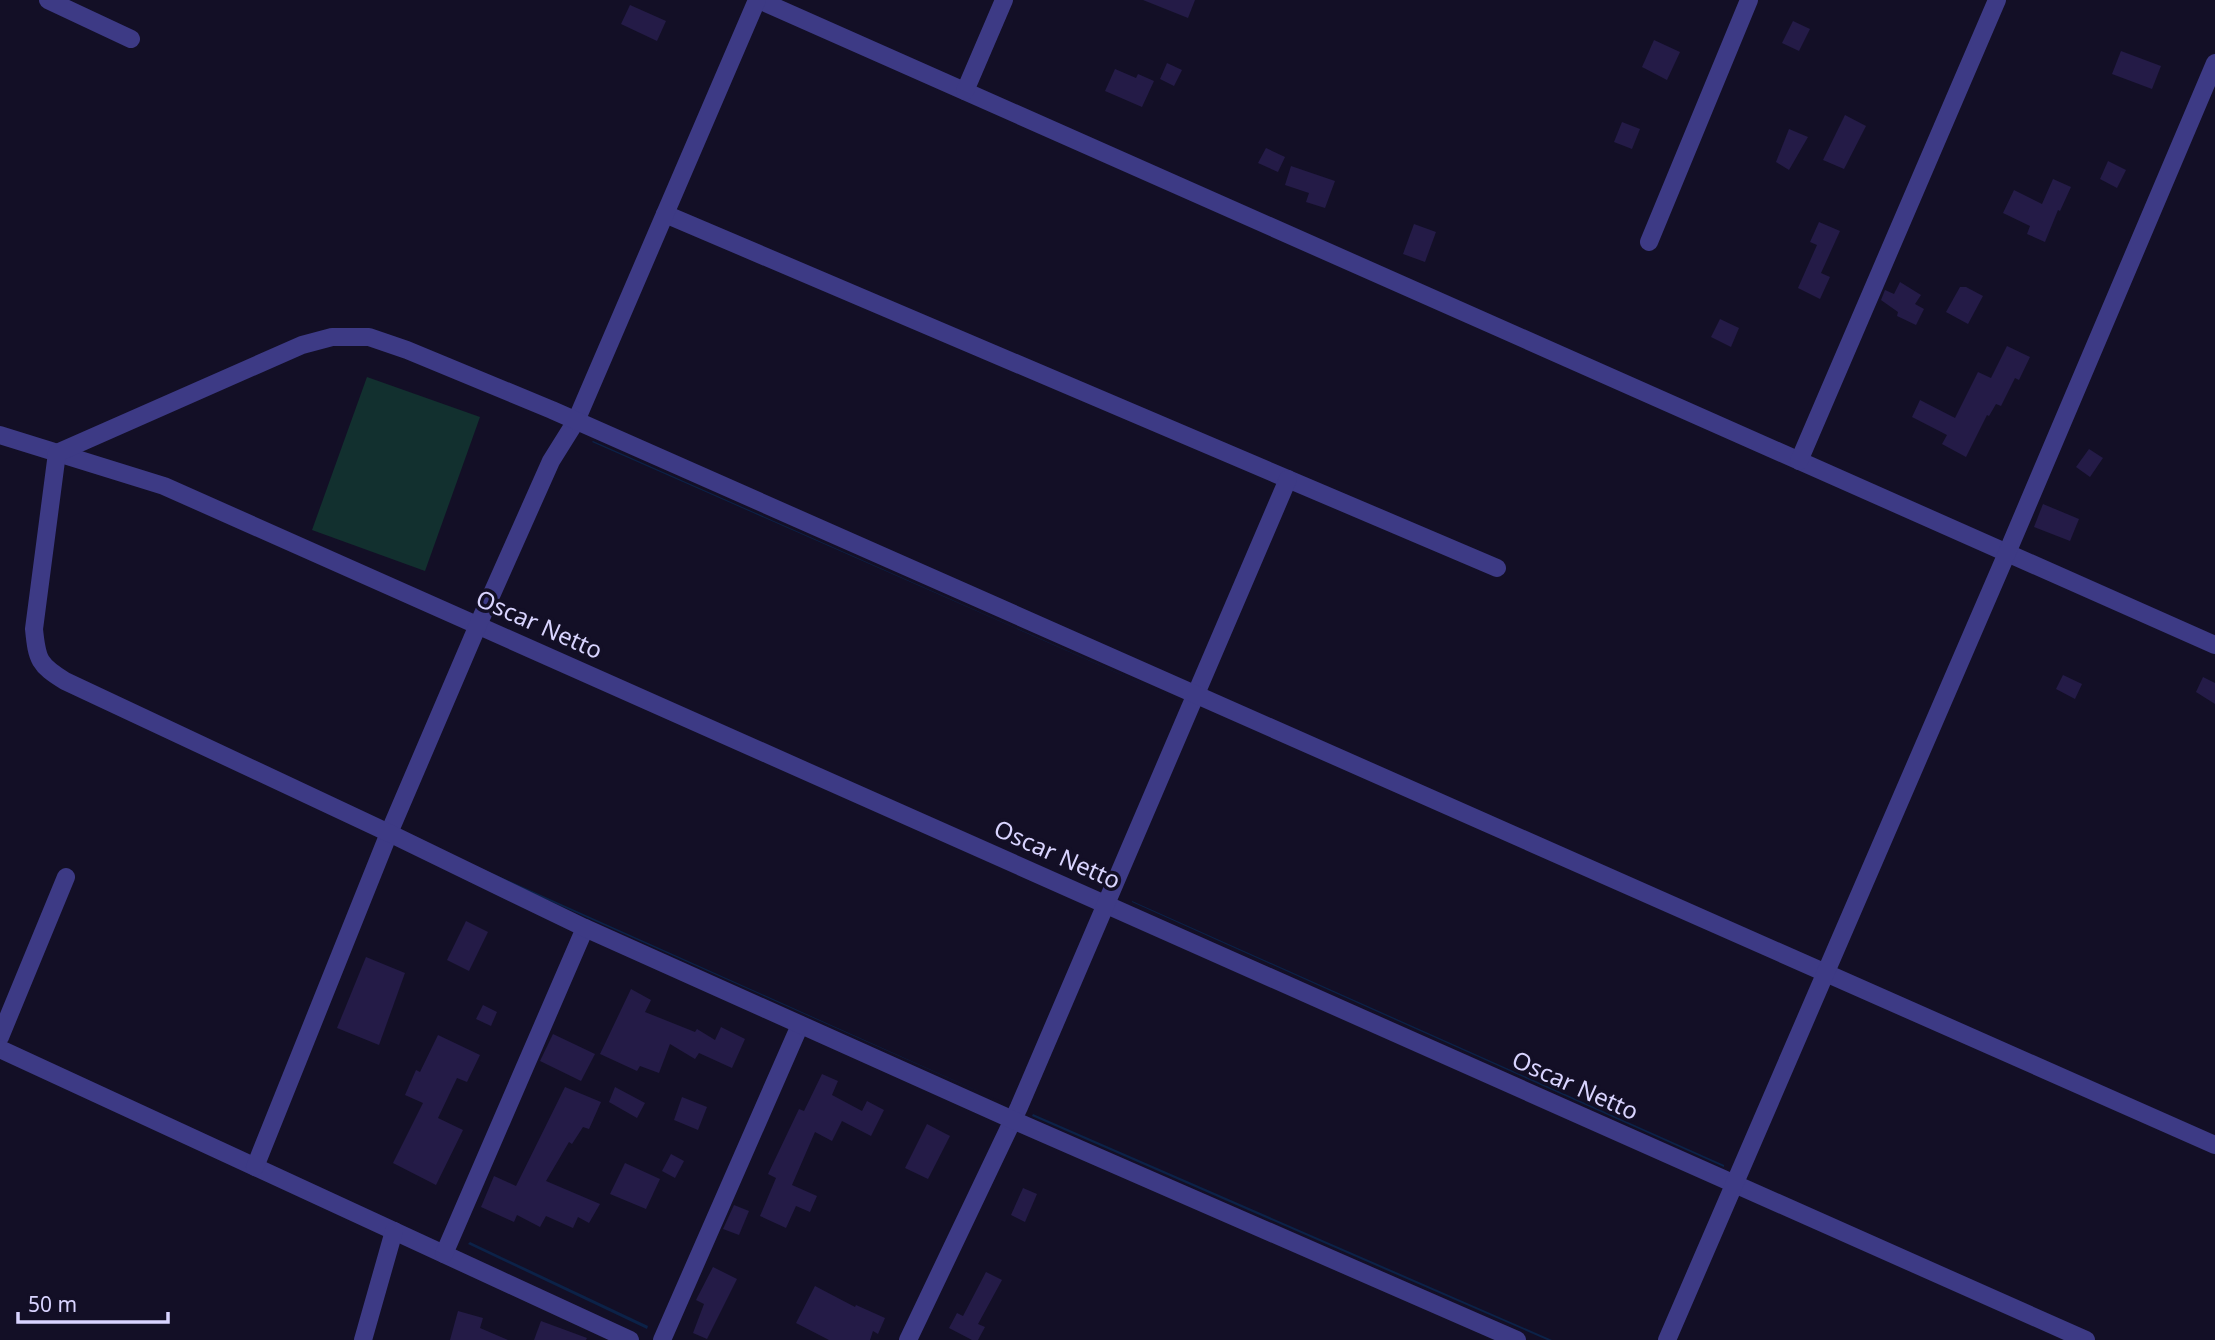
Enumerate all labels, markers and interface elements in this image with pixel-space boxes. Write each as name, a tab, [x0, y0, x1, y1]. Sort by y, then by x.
street label: Oscar Netto	[471, 581, 608, 666]
street label: Oscar Netto	[989, 811, 1126, 896]
street label: Oscar Netto	[1507, 1042, 1644, 1127]
scale bar	[18, 1280, 168, 1324]
text: 50 m	[28, 1290, 77, 1318]

